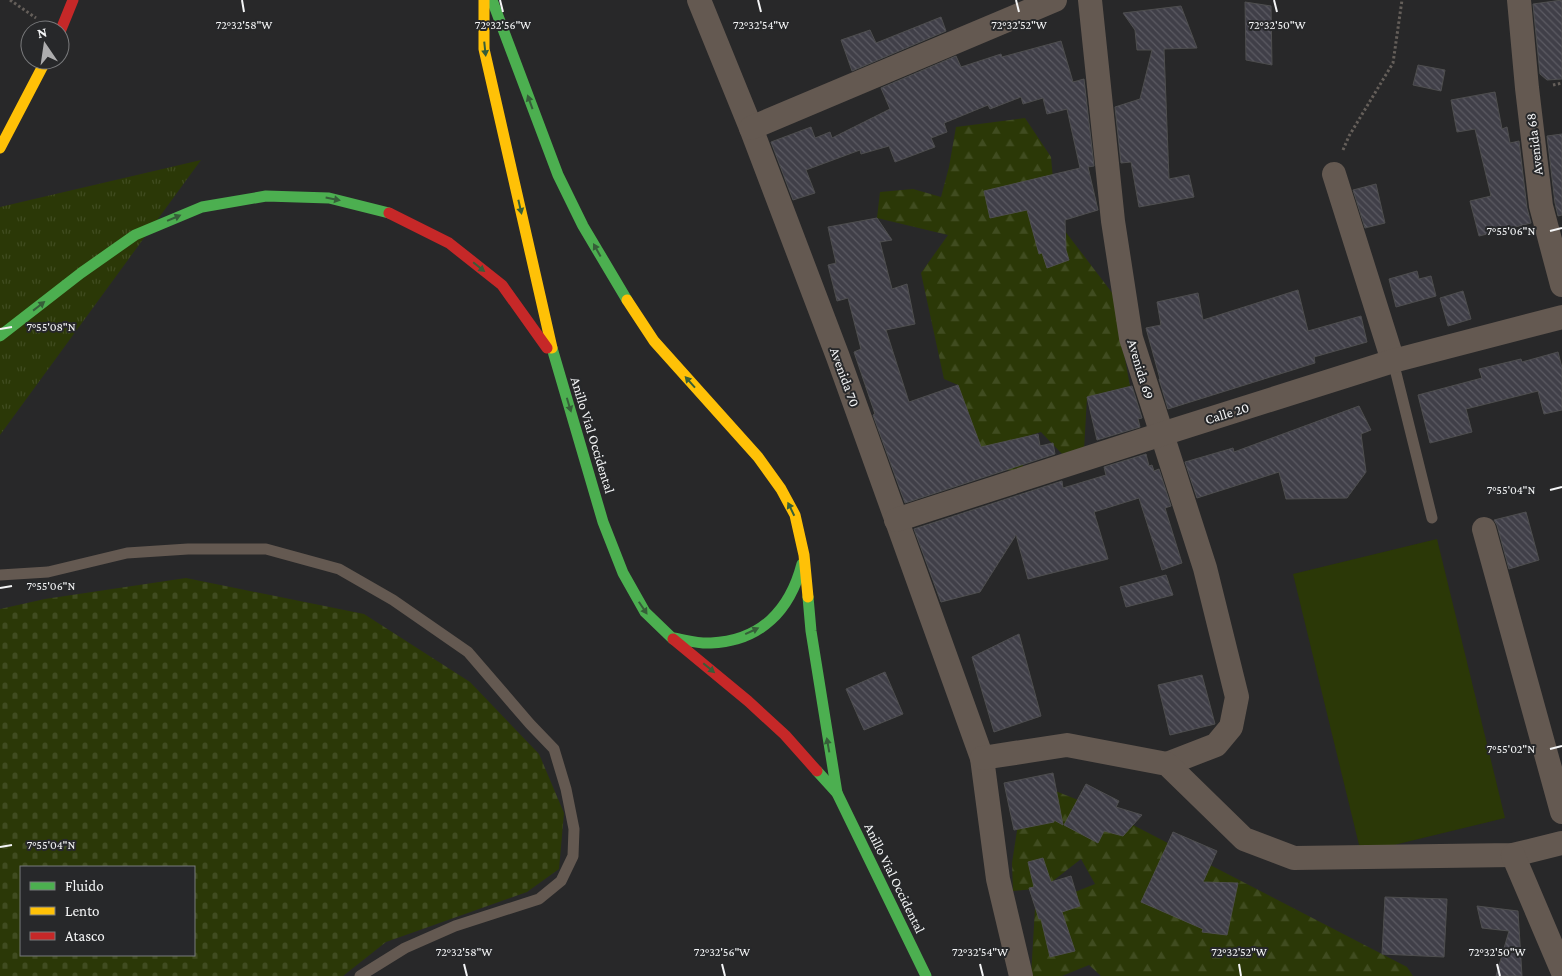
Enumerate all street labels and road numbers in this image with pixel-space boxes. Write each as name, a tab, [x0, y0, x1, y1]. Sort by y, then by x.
street label: Avenida 68	[1522, 112, 1546, 176]
street label: Avenida 69	[1124, 337, 1158, 401]
street label: Avenida 70	[827, 345, 863, 409]
street label: Anillo Vial Occidental	[568, 375, 618, 495]
street label: Calle 20	[1203, 399, 1251, 427]
street label: Anillo Vial Occidental	[861, 820, 929, 936]

